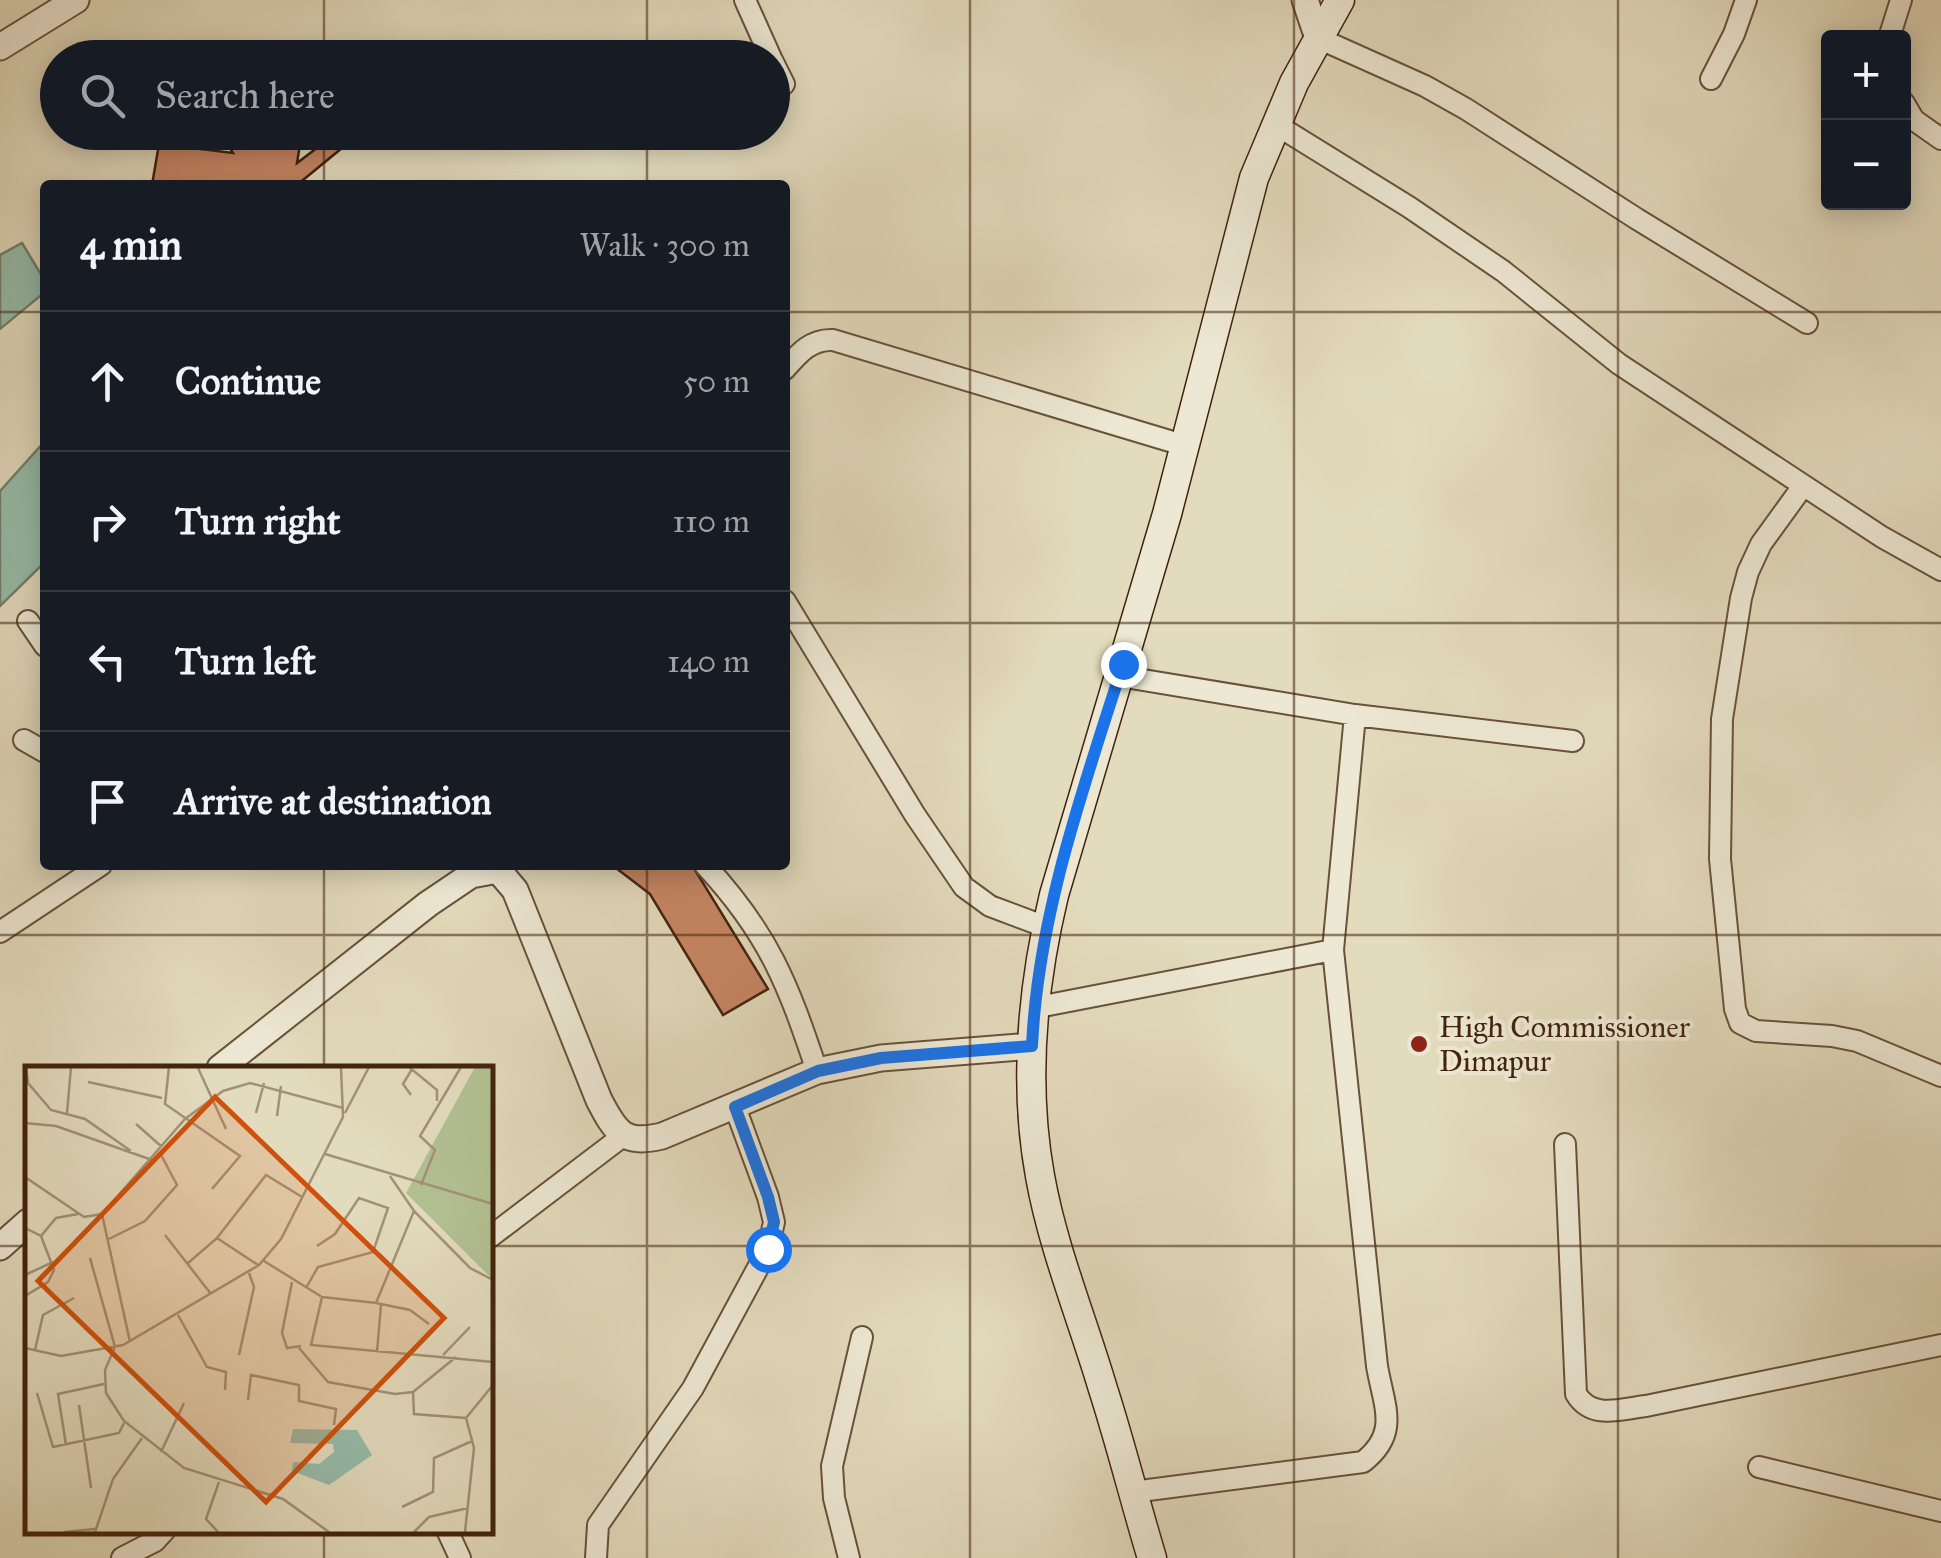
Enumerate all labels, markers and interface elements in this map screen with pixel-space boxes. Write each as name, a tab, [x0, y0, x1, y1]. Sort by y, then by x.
map controls	[1821, 30, 1911, 210]
button: +	[1821, 30, 1911, 120]
search box	[40, 40, 790, 150]
icon: search	[75, 68, 130, 123]
text: Search here	[155, 72, 335, 118]
button: −	[1821, 120, 1911, 210]
text: 4 min	[80, 219, 182, 271]
text: Walk · 300 m	[580, 226, 750, 265]
icon: ahead	[80, 354, 135, 409]
text: Continue	[175, 358, 321, 404]
text: 50 m	[683, 362, 750, 401]
icon: right	[80, 494, 135, 549]
text: Turn right	[175, 498, 341, 544]
text: 110 m	[672, 502, 750, 541]
icon: left	[80, 634, 135, 689]
text: Turn left	[175, 638, 316, 684]
text: 140 m	[667, 642, 750, 681]
route end	[1101, 642, 1147, 688]
icon: arrive	[80, 774, 135, 829]
text: Arrive at destination	[175, 778, 492, 824]
place label: High Commissioner Dimapur	[1439, 1009, 1691, 1079]
marker: High Commissioner Dimapur	[1408, 1033, 1430, 1055]
inset map	[25, 1066, 492, 1533]
route start	[746, 1227, 792, 1273]

